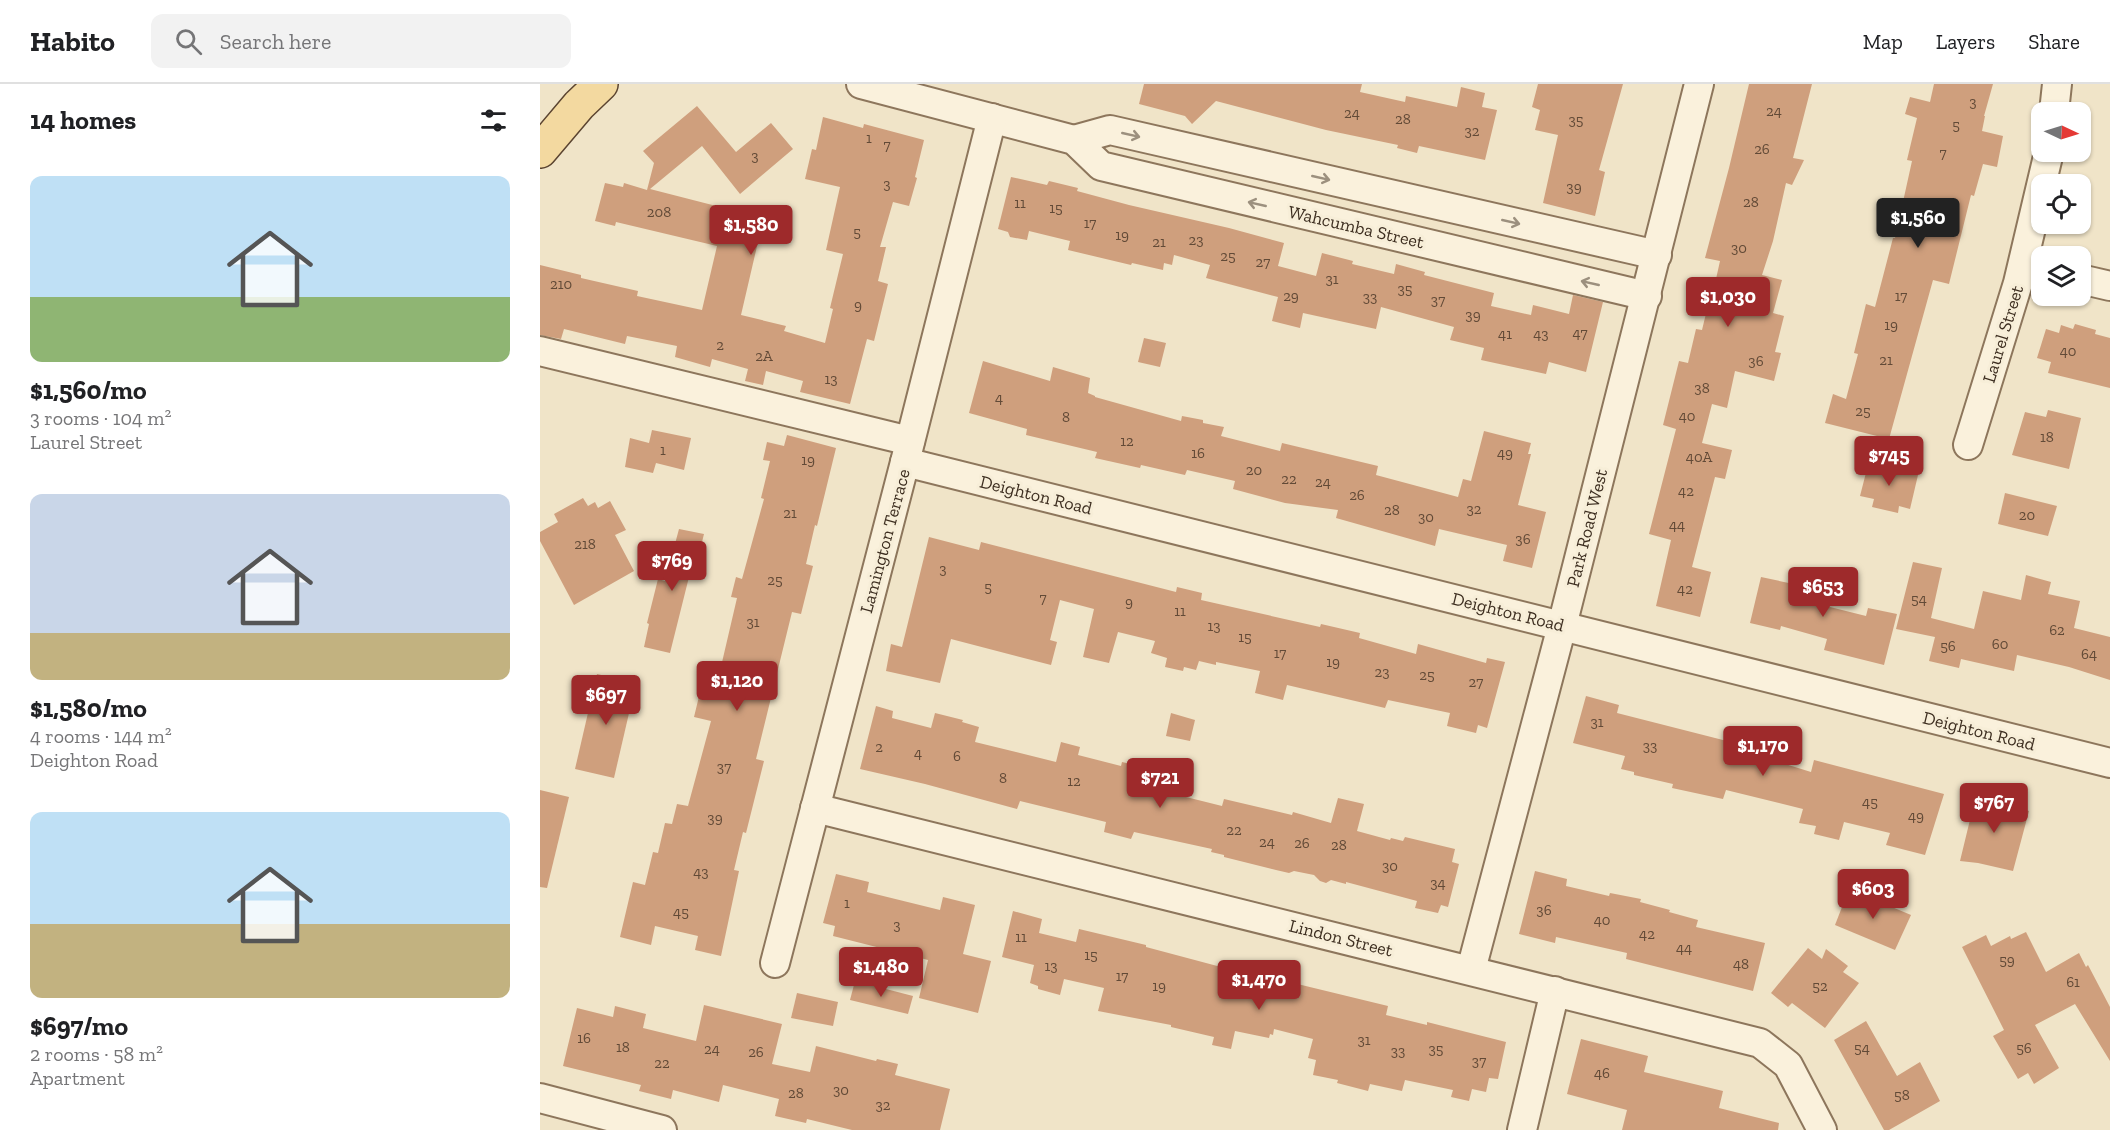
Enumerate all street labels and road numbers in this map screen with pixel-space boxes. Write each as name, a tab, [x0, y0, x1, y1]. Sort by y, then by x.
street label: Wahcumba Street	[1286, 201, 1426, 253]
street label: Laurel Street	[1978, 282, 2028, 385]
street label: Park Road West	[1562, 466, 1612, 589]
street label: Lamington Terrace	[855, 467, 915, 615]
street label: Deighton Road	[977, 470, 1095, 520]
street label: Deighton Road	[1449, 587, 1567, 637]
street label: Deighton Road	[1920, 706, 2038, 756]
street label: Lindon Street	[1287, 914, 1395, 962]

